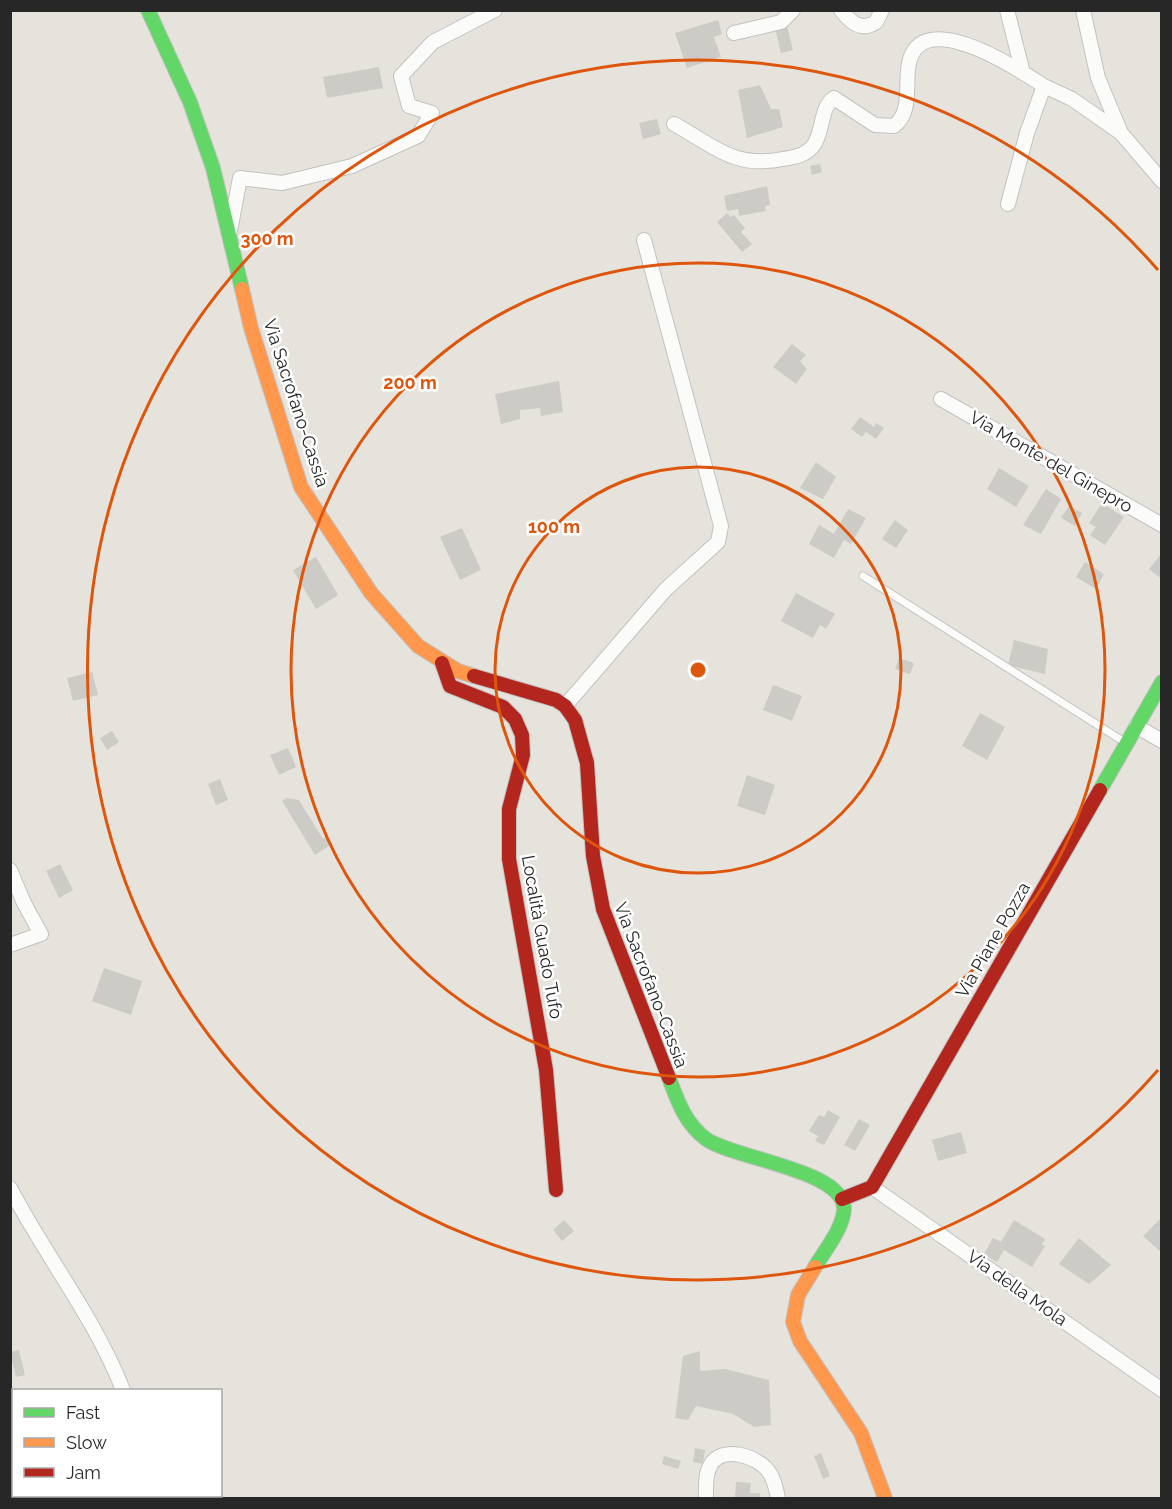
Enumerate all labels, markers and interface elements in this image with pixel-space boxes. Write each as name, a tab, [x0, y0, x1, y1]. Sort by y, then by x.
text: 300 m	[240, 228, 294, 249]
street label: Via Sacrofano-Cassia	[259, 316, 334, 490]
text: 200 m	[383, 372, 437, 393]
street label: Via Monte del Ginepro	[966, 406, 1137, 517]
text: 100 m	[528, 516, 580, 537]
centre of rings	[688, 660, 708, 680]
street label: Località Guado Tufo	[518, 853, 567, 1021]
street label: Via Piane Pozza	[951, 878, 1034, 1001]
street label: Via Sacrofano-Cassia	[610, 899, 693, 1071]
street label: Via della Mola	[963, 1245, 1071, 1330]
legend	[12, 1389, 222, 1497]
text: Fast	[66, 1402, 100, 1423]
text: Slow	[66, 1432, 107, 1453]
text: Jam	[66, 1462, 101, 1483]

